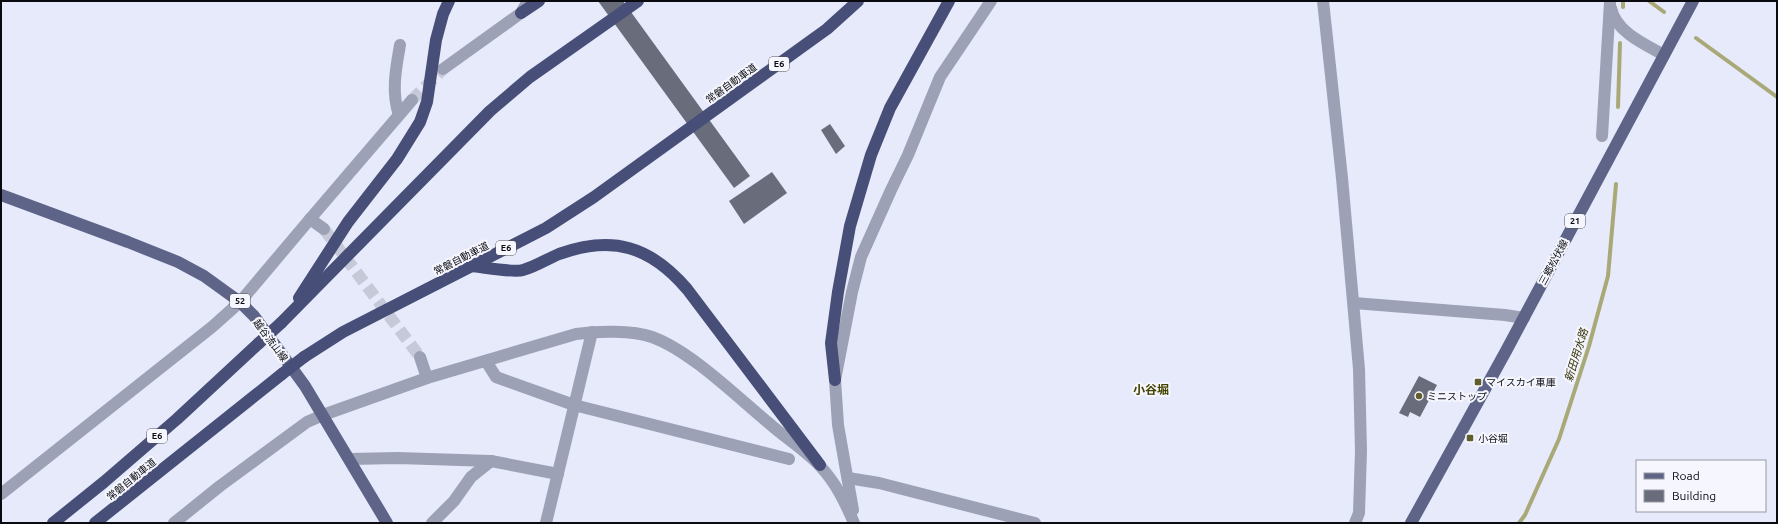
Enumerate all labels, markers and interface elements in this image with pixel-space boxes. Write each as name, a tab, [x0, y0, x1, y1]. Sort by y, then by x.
road number: E6	[769, 57, 789, 71]
street label: 常磐自動車道	[704, 61, 759, 105]
road number: 21	[1565, 214, 1585, 228]
street label: 三郷松伏線	[1537, 238, 1570, 287]
street label: 常磐自動車道	[432, 240, 490, 277]
road number: E6	[496, 241, 516, 255]
road number: 52	[230, 294, 250, 308]
street label: 越谷流山線	[251, 317, 290, 364]
water label: 新田用水路	[1562, 326, 1590, 383]
marker: マイスカイ車庫	[1473, 377, 1483, 387]
place label: マイスカイ車庫	[1486, 377, 1556, 388]
district label: 小谷堀	[1133, 383, 1169, 396]
marker: ミニストップ	[1414, 391, 1424, 401]
place label: ミニストップ	[1427, 391, 1487, 402]
road number: E6	[147, 429, 167, 443]
marker: 小谷堀	[1465, 433, 1475, 443]
place label: 小谷堀	[1478, 433, 1508, 444]
street label: 常磐自動車道	[105, 456, 158, 503]
legend	[1636, 460, 1766, 512]
text: Road	[1672, 469, 1700, 482]
text: Building	[1672, 489, 1716, 502]

